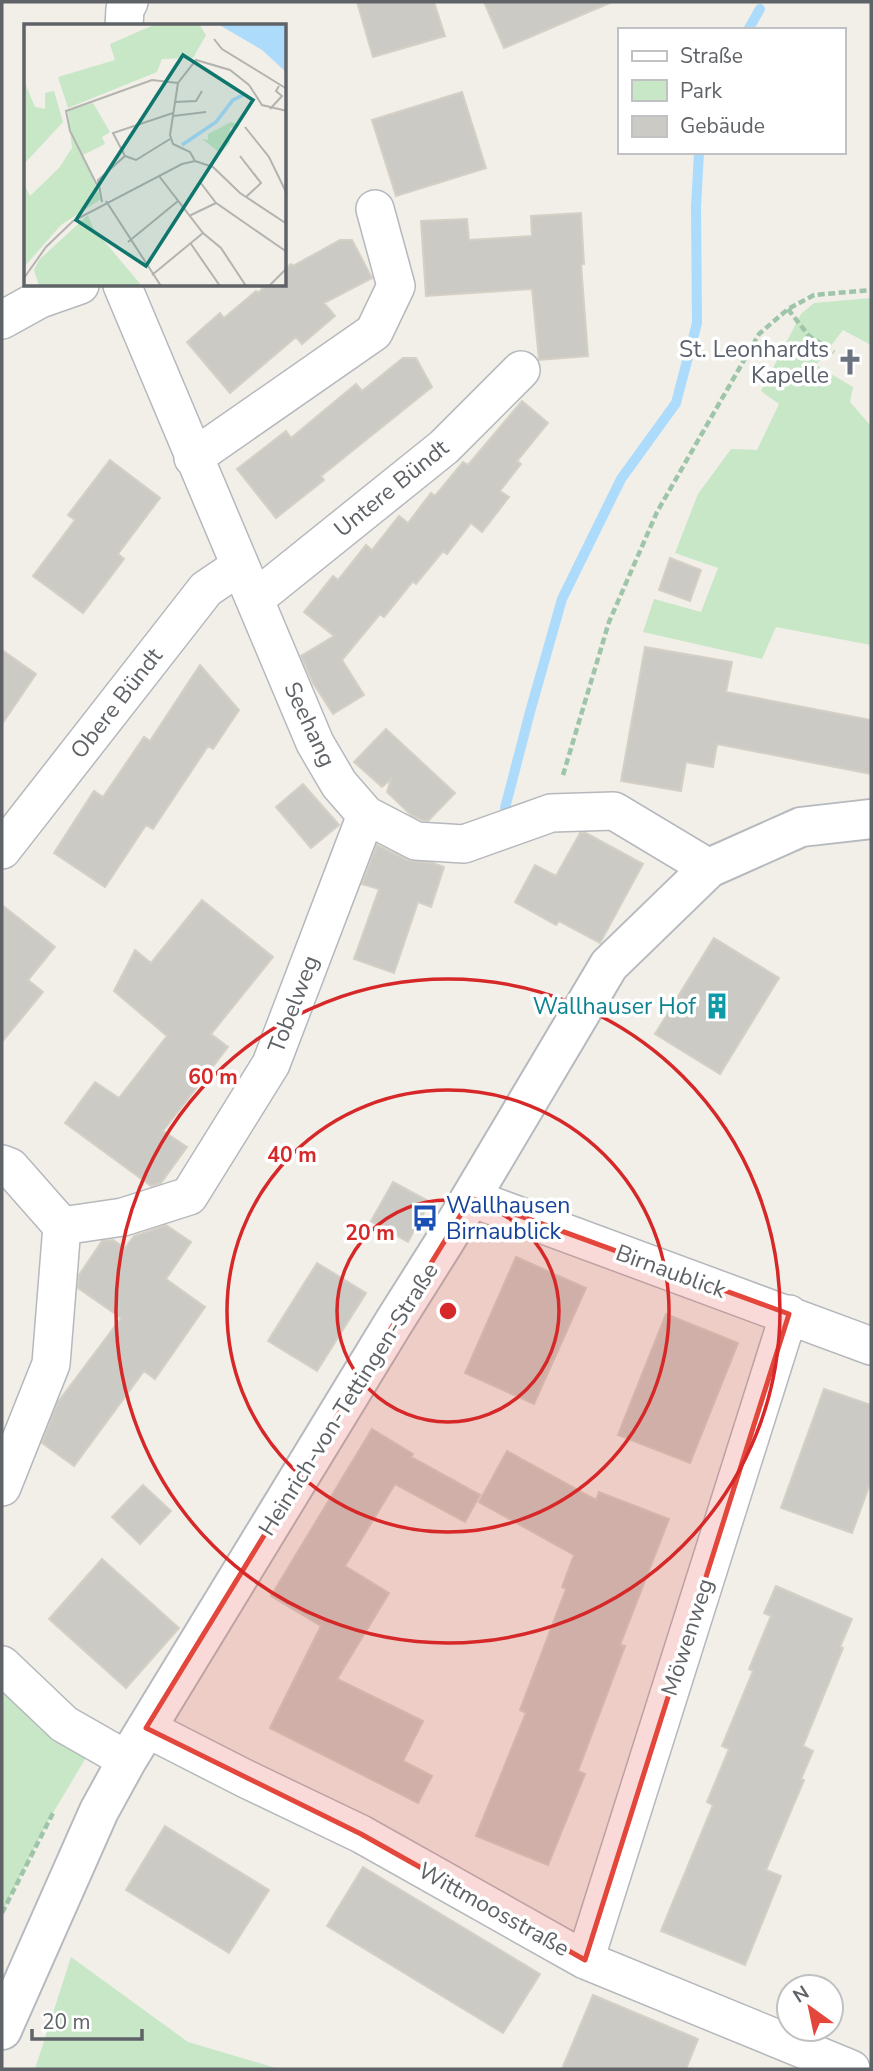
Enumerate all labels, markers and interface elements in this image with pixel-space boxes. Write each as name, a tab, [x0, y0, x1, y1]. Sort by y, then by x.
inset map	[24, 24, 287, 287]
legend	[618, 28, 845, 154]
text: Straße	[680, 42, 743, 70]
text: Park	[680, 77, 722, 105]
text: Gebäude	[680, 112, 765, 140]
place label: St. Leonhardts Kapelle	[679, 334, 829, 391]
church icon: St. Leonhardts Kapelle	[835, 347, 865, 377]
street label: Untere Bündt	[327, 432, 456, 544]
street label: Obere Bündt	[63, 641, 170, 765]
street label: Seehang	[276, 677, 343, 772]
street label: Tobelweg	[261, 951, 326, 1057]
place label: Wallhauser Hof	[533, 991, 696, 1022]
building icon: Wallhauser Hof	[702, 991, 732, 1021]
text: 60 m	[188, 1063, 238, 1091]
text: 40 m	[267, 1141, 317, 1169]
place label: Wallhausen Birnaublick	[446, 1190, 570, 1247]
bus stop icon: Wallhausen Birnaublick	[410, 1203, 440, 1233]
text: 20 m	[345, 1219, 395, 1247]
street label: Birnaublick	[612, 1237, 731, 1306]
street label: Heinrich-von-Tettingen-Straße	[251, 1257, 445, 1542]
centre of rings	[436, 1299, 460, 1323]
street label: Möwenweg	[654, 1575, 721, 1700]
street label: Wittmoosstraße	[413, 1855, 575, 1964]
north arrow	[775, 1973, 845, 2043]
text: N	[788, 1980, 814, 2009]
scale bar	[32, 1997, 142, 2041]
text: 20 m	[42, 2008, 91, 2036]

